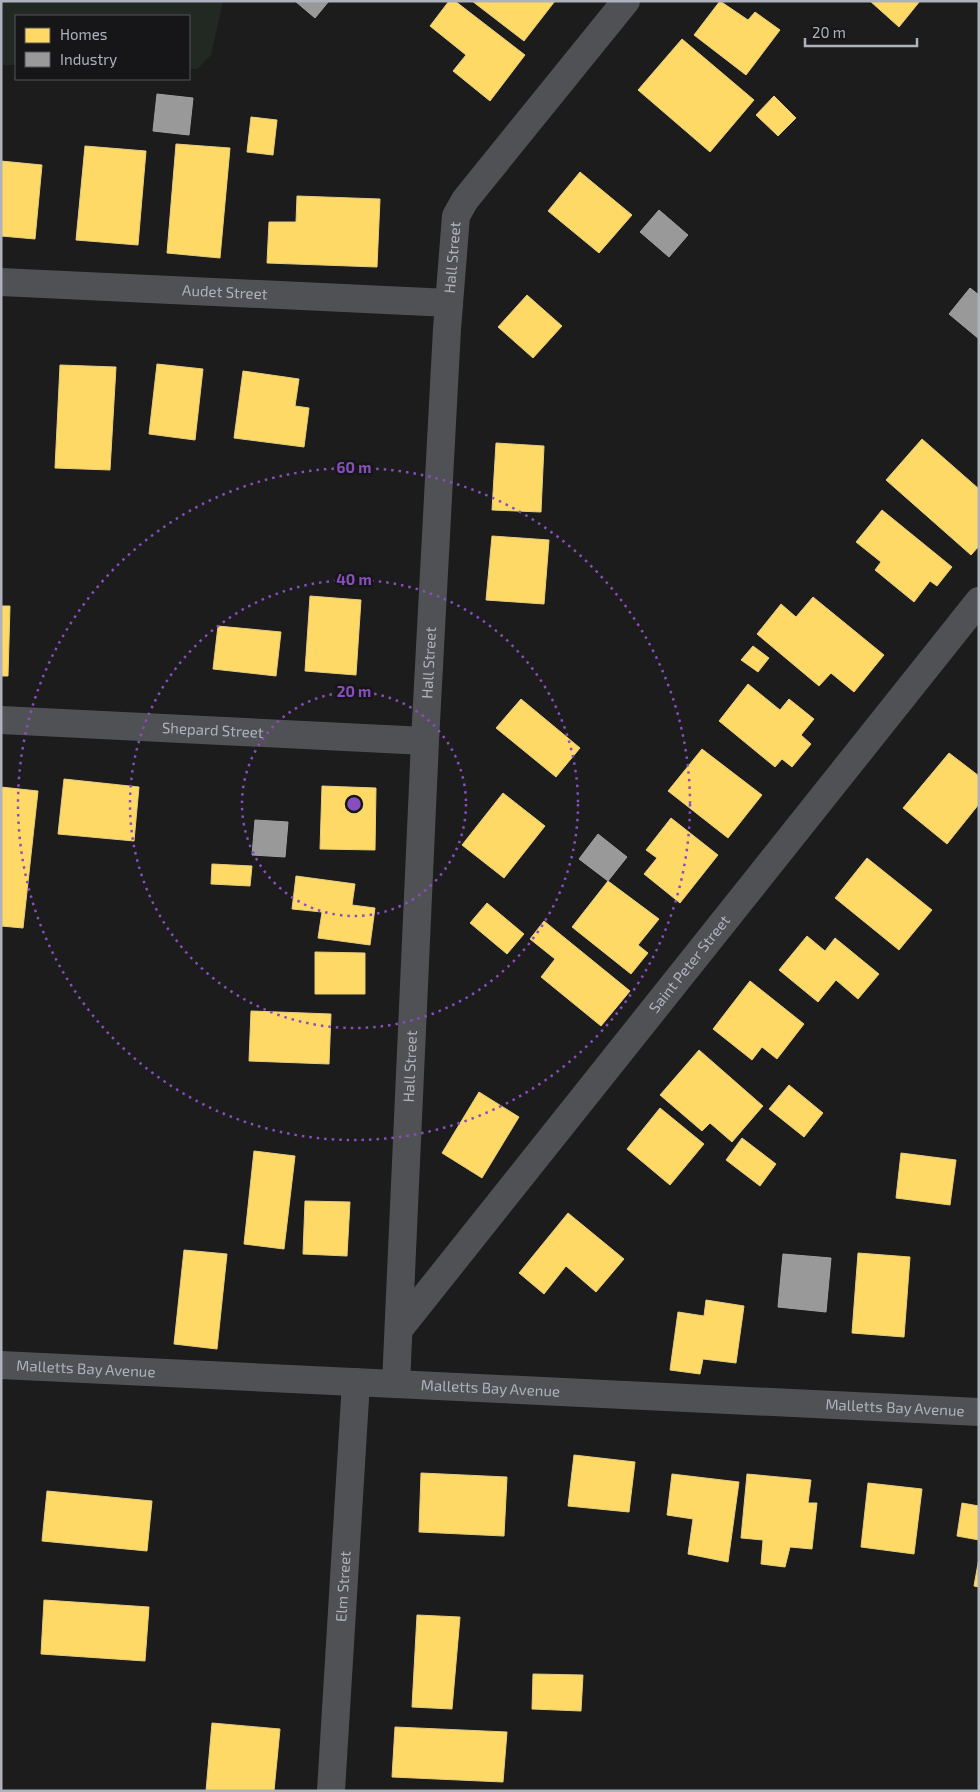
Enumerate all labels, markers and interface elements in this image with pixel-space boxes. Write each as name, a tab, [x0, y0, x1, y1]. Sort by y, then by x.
legend	[15, 15, 190, 80]
scale bar	[805, 15, 918, 47]
text: 20 m	[812, 23, 846, 41]
text: Homes	[60, 25, 107, 43]
text: Industry	[60, 50, 117, 68]
street label: Hall Street	[440, 221, 464, 294]
street label: Audet Street	[182, 281, 268, 302]
text: 60 m	[337, 458, 371, 476]
text: 40 m	[336, 570, 372, 588]
street label: Hall Street	[417, 626, 439, 699]
text: 20 m	[337, 682, 371, 700]
street label: Shepard Street	[162, 718, 264, 741]
centre of rings	[345, 795, 363, 813]
street label: Saint Peter Street	[645, 911, 733, 1016]
street label: Hall Street	[399, 1030, 420, 1103]
street label: Malletts Bay Avenue	[16, 1356, 156, 1380]
street label: Malletts Bay Avenue	[420, 1375, 560, 1400]
street label: Malletts Bay Avenue	[825, 1395, 965, 1419]
street label: Elm Street	[331, 1550, 354, 1622]

